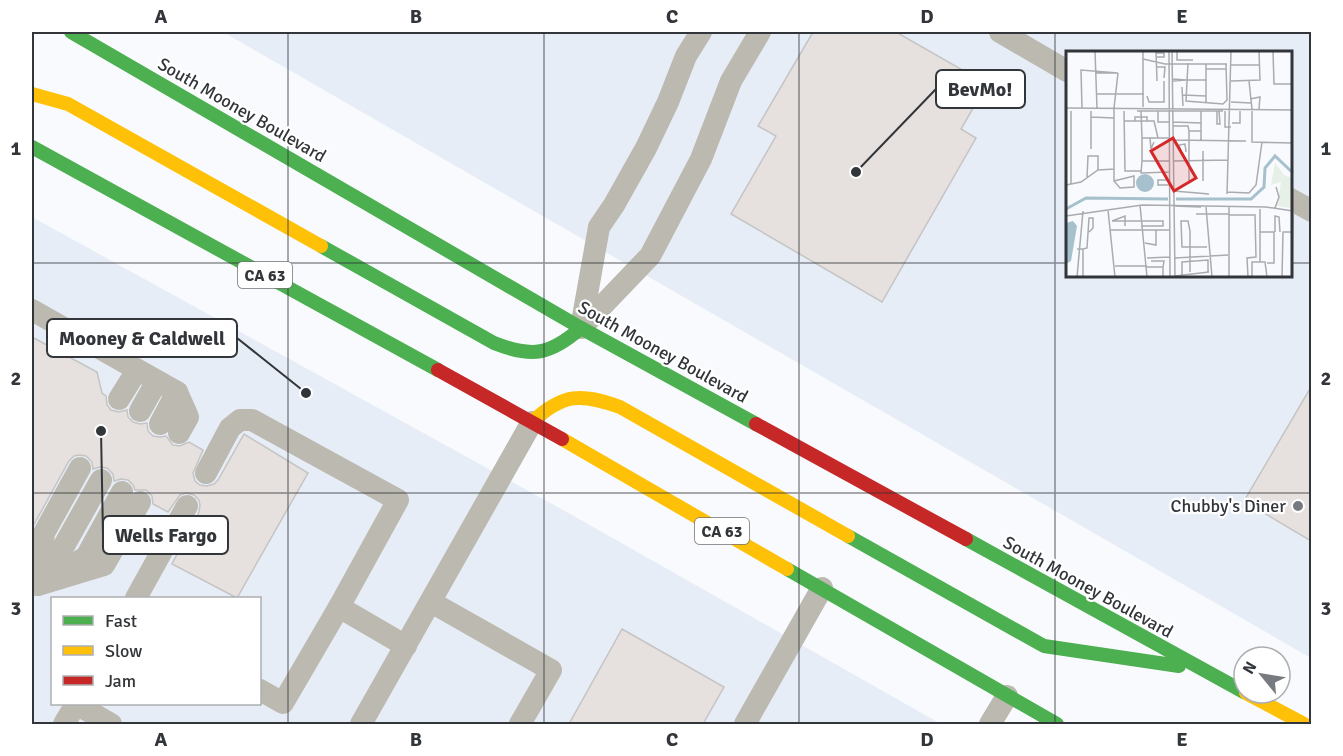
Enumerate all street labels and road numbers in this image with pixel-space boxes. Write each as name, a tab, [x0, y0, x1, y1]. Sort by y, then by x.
street label: South Mooney Boulevard	[154, 53, 330, 167]
road number: CA 63	[238, 262, 292, 288]
street label: South Mooney Boulevard	[574, 296, 752, 408]
road number: CA 63	[695, 518, 749, 544]
street label: South Mooney Boulevard	[999, 531, 1177, 643]

